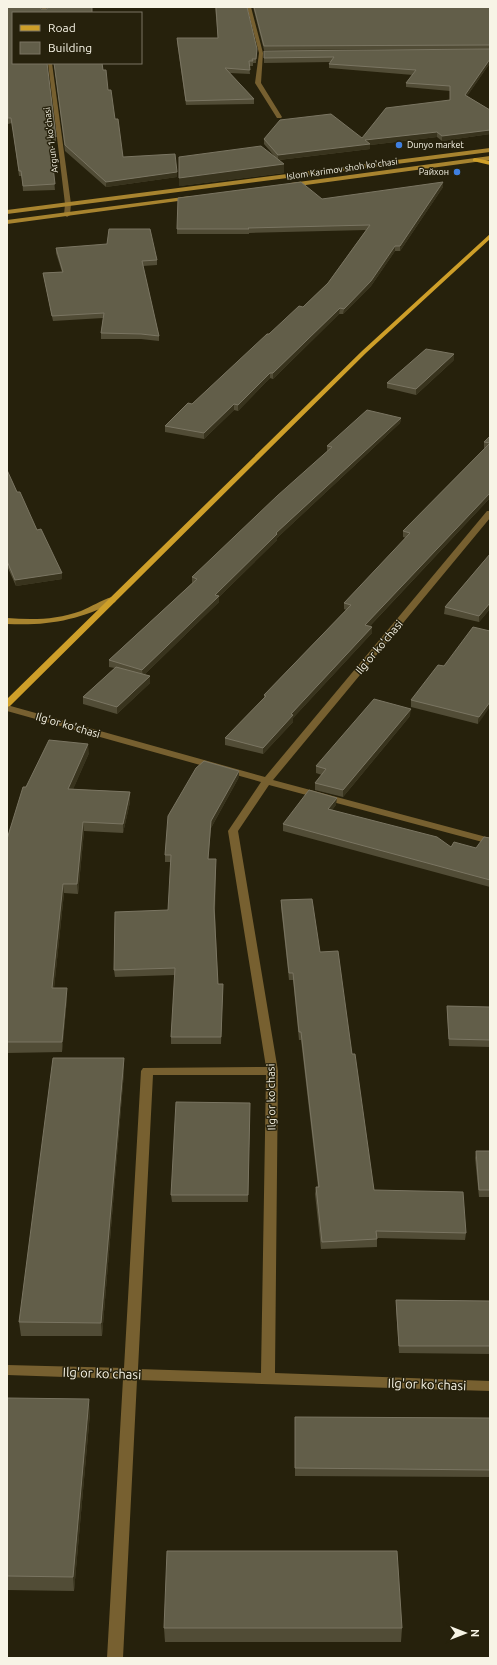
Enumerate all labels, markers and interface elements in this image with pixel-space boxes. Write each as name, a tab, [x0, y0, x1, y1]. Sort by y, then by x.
legend	[12, 12, 142, 64]
text: Road	[48, 21, 76, 34]
text: Building	[48, 41, 92, 54]
street label: Argun-1 ko'chasi	[42, 107, 60, 173]
marker: Dunyo market	[394, 140, 404, 150]
place label: Dunyo market	[407, 140, 464, 150]
street label: Islom Karimov shoh ko'chasi	[286, 156, 398, 182]
place label: Райхон	[419, 167, 449, 177]
marker: Райхон	[452, 167, 462, 177]
street label: Ilg'or ko'chasi	[353, 618, 405, 676]
street label: Ilg'or ko'chasi	[34, 710, 102, 740]
street label: Ilg'or ko'chasi	[264, 1064, 278, 1130]
street label: Ilg'or ko'chasi	[62, 1365, 142, 1381]
street label: Ilg'or ko'chasi	[387, 1376, 467, 1392]
north arrow	[445, 1613, 485, 1653]
text: N	[469, 1629, 481, 1637]

